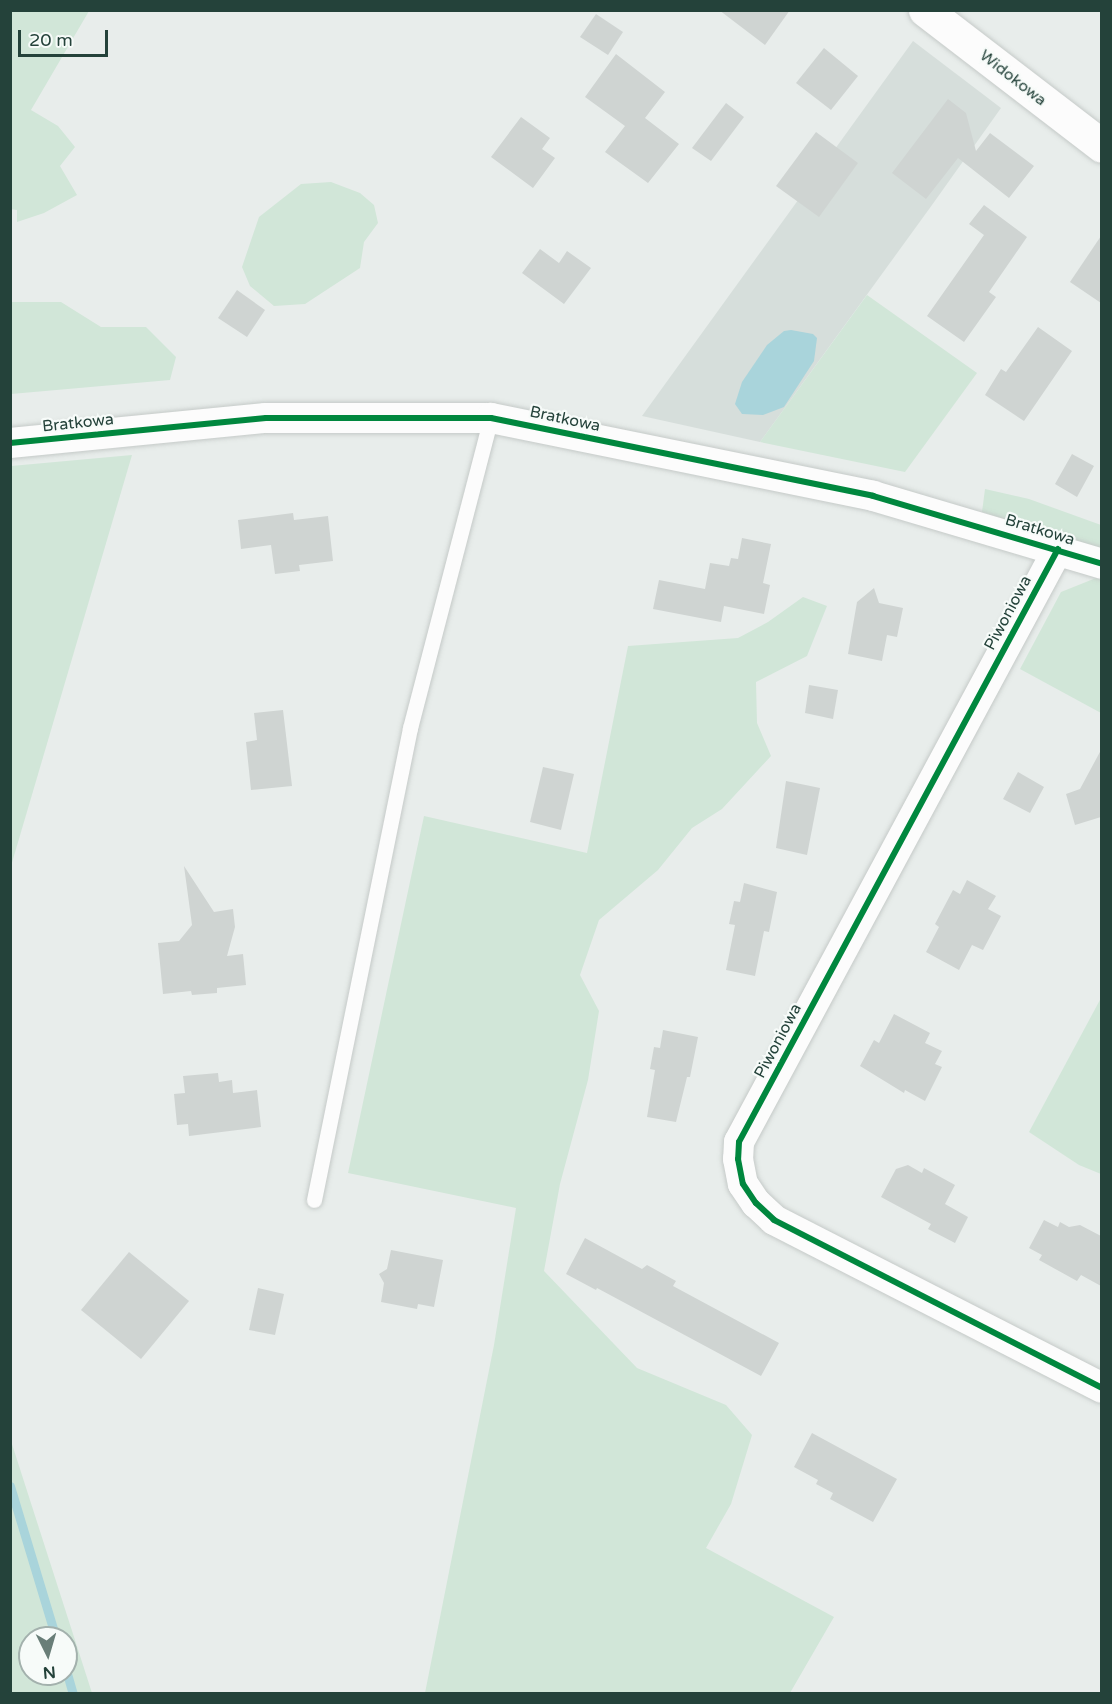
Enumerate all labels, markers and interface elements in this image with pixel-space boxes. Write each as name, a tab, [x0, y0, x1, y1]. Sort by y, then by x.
scale bar	[21, 18, 111, 56]
text: 20 m	[29, 29, 73, 51]
street label: Widokowa	[976, 46, 1050, 110]
street label: Bratkowa	[528, 402, 602, 436]
street label: Bratkowa	[41, 410, 115, 436]
street label: Bratkowa	[1003, 510, 1077, 550]
street label: Piwoniowa	[980, 572, 1036, 654]
street label: Piwoniowa	[750, 1000, 806, 1082]
north arrow	[18, 1626, 78, 1686]
text: N	[42, 1661, 57, 1682]

